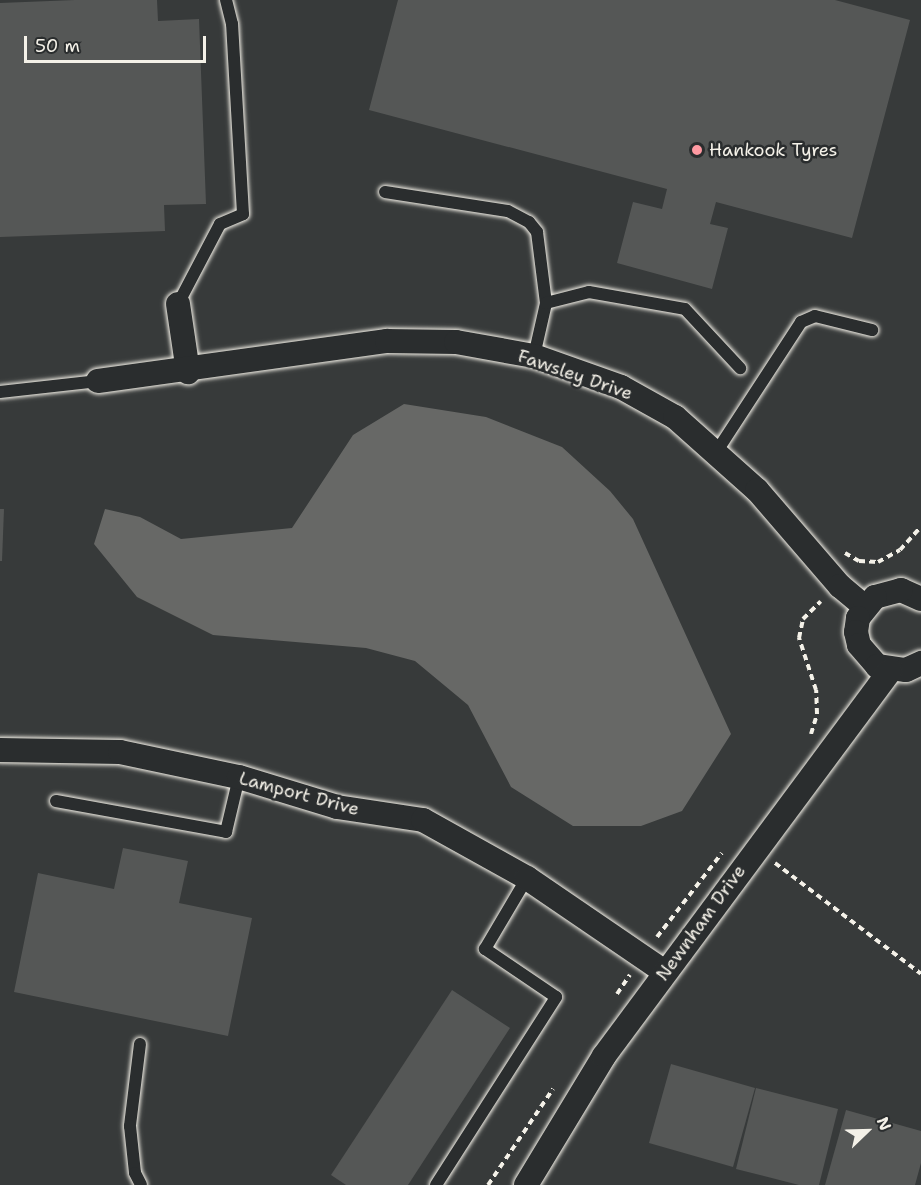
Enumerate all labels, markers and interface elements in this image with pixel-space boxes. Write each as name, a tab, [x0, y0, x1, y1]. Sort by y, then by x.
scale bar	[27, 24, 208, 62]
text: 50 m	[35, 34, 80, 58]
place label: Hankook Tyres	[709, 139, 837, 161]
marker: Hankook Tyres	[690, 143, 704, 157]
street label: Fawsley Drive	[515, 345, 635, 405]
street label: Lamport Drive	[237, 768, 361, 820]
street label: Newnham Drive	[652, 861, 750, 985]
north arrow	[837, 1101, 897, 1161]
text: N	[872, 1114, 896, 1134]

